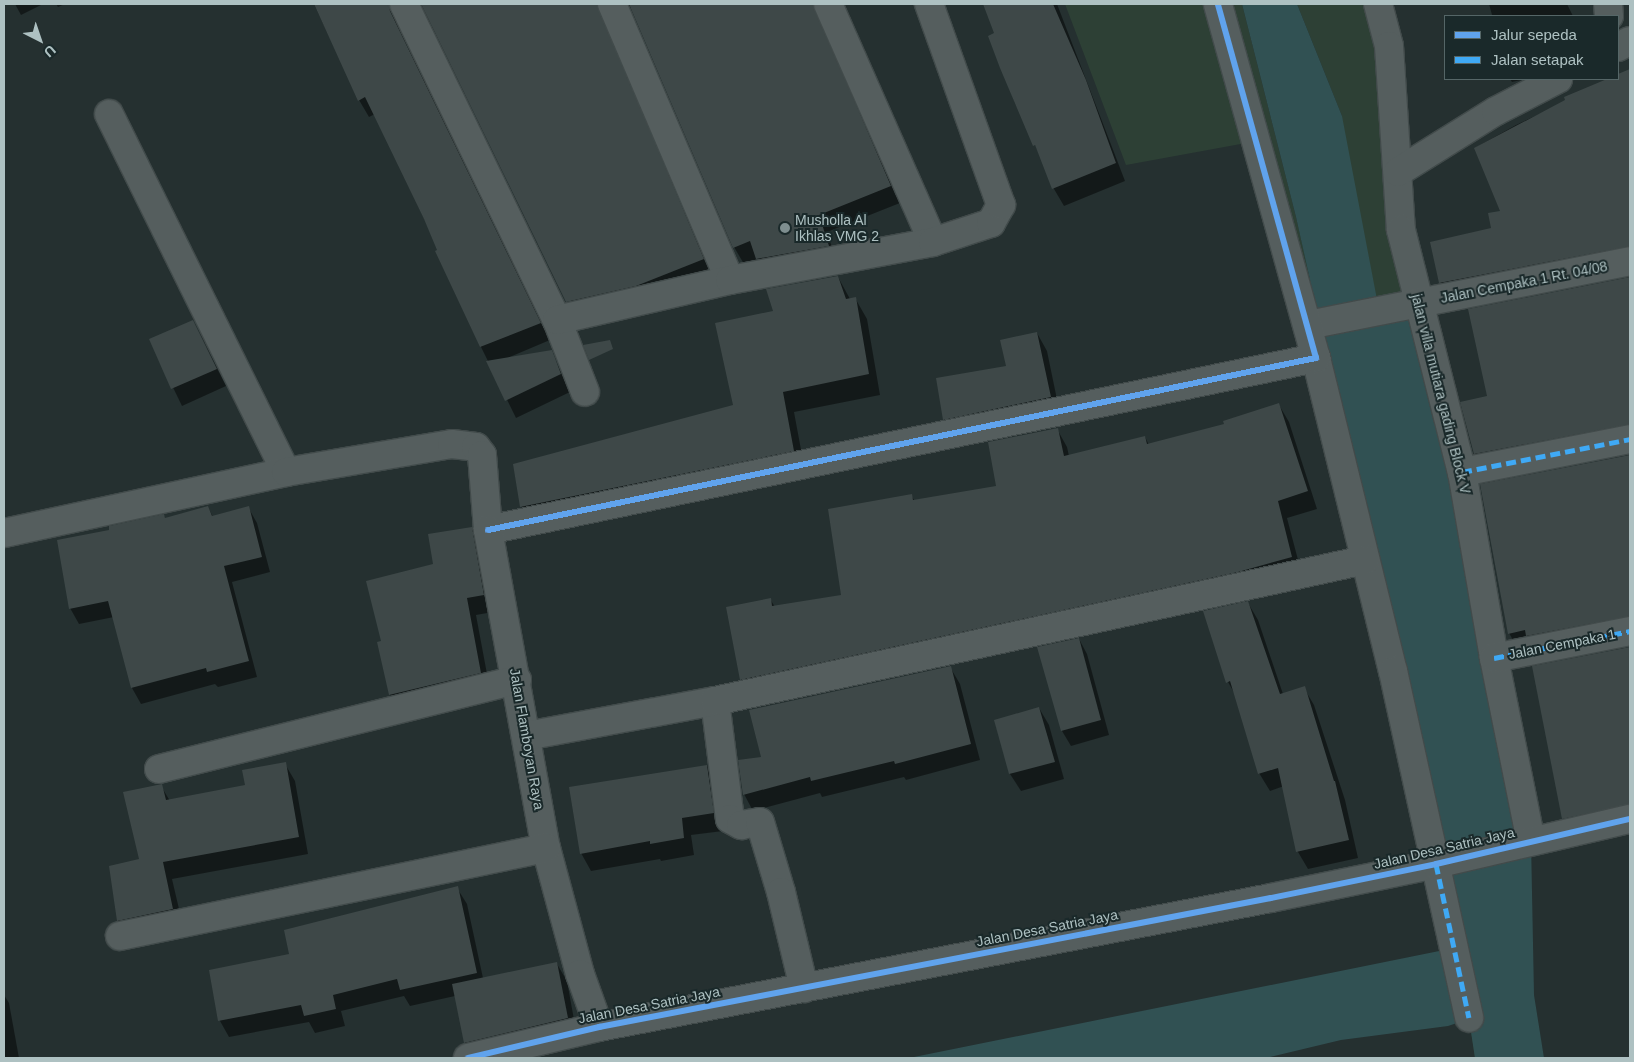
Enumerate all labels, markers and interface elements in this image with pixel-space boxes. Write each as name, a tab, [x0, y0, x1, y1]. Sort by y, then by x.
north arrow	[15, 15, 65, 65]
legend	[1444, 15, 1619, 80]
text: Jalur sepeda	[1491, 26, 1577, 43]
text: U	[41, 42, 59, 61]
text: Jalan setapak	[1491, 51, 1584, 68]
place label: Musholla Al Ikhlas VMG 2	[795, 212, 879, 244]
marker: Musholla Al Ikhlas VMG 2	[779, 222, 791, 234]
street label: Jalan Cempaka 1 Rt. 04/08	[1439, 258, 1609, 306]
street label: jalan villa mutiara gading Block V	[1408, 292, 1474, 496]
street label: Jalan Cempaka 1	[1507, 625, 1617, 663]
street label: Jalan Flamboyan Raya	[506, 667, 548, 811]
street label: Jalan Desa Satria Jaya	[1372, 824, 1516, 872]
street label: Jalan Desa Satria Jaya	[975, 906, 1119, 950]
street label: Jalan Desa Satria Jaya	[577, 983, 721, 1027]

